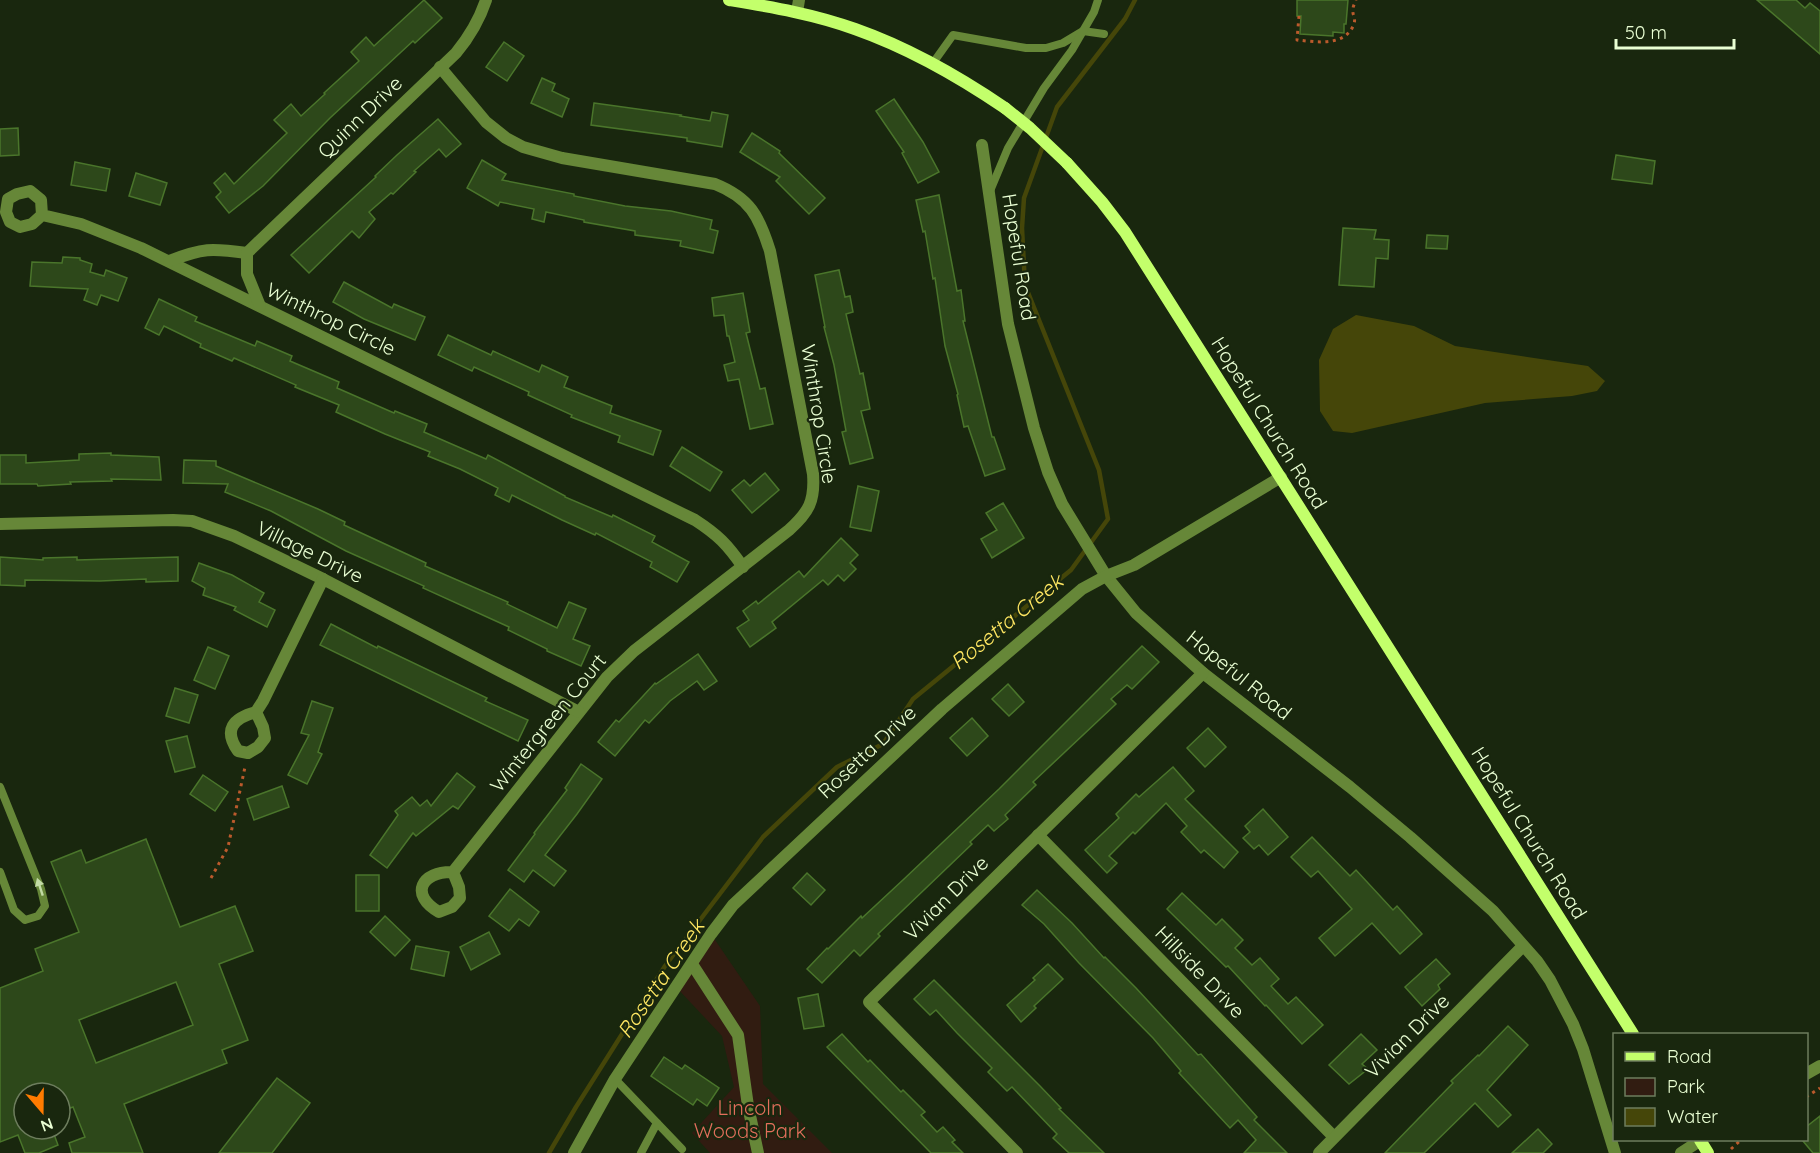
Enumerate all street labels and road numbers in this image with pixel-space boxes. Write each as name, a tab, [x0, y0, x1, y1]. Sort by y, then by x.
street label: Quinn Drive	[312, 70, 407, 163]
street label: Hopeful Road	[997, 192, 1042, 322]
street label: Winthrop Circle	[262, 276, 400, 361]
street label: Hopeful Church Road	[1206, 332, 1333, 513]
street label: Winthrop Circle	[796, 342, 843, 485]
street label: Village Drive	[253, 515, 368, 588]
street label: Hopeful Road	[1182, 625, 1297, 725]
street label: Wintergreen Court	[484, 648, 611, 797]
street label: Rosetta Drive	[812, 700, 921, 804]
street label: Hopeful Church Road	[1466, 742, 1593, 923]
street label: Vivian Drive	[898, 850, 993, 945]
street label: Hillside Drive	[1150, 920, 1251, 1023]
street label: Vivian Drive	[1359, 988, 1454, 1083]

